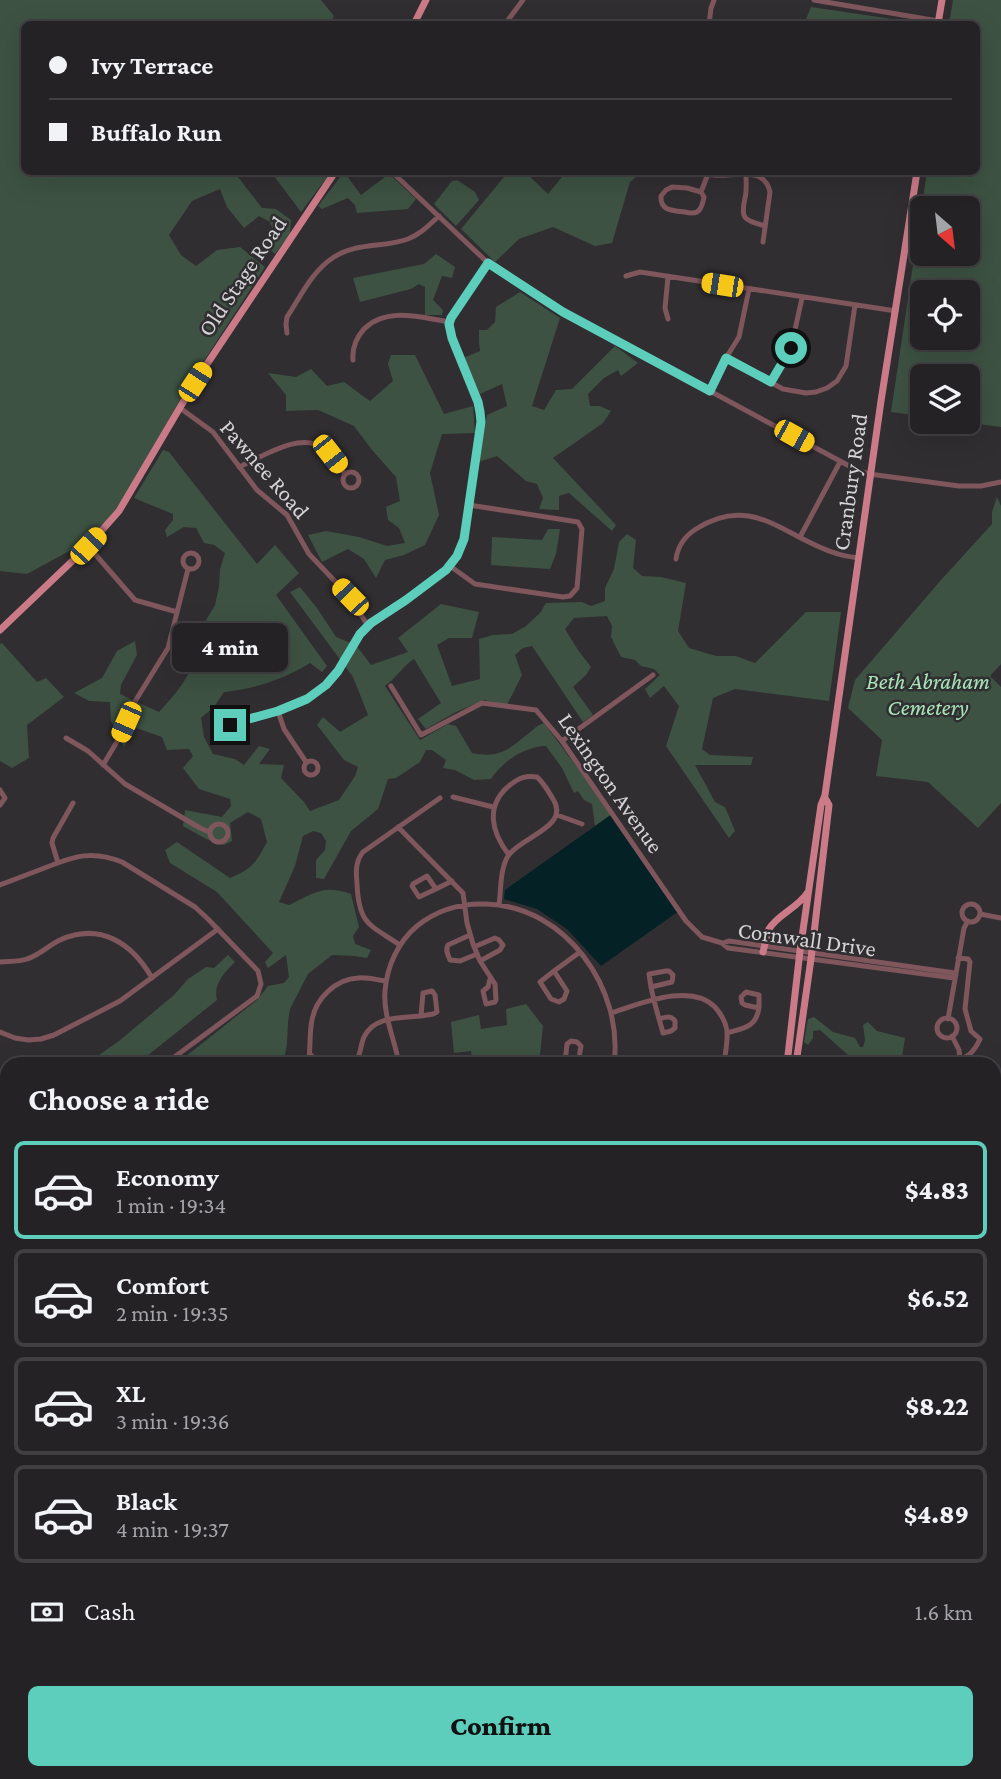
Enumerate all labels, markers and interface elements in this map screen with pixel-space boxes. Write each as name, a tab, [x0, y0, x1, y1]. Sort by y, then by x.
text: Ivy Terrace	[91, 51, 213, 80]
text: Buffalo Run	[91, 118, 222, 147]
north arrow	[910, 196, 980, 266]
map controls	[910, 196, 980, 434]
street label: Old Stage Road	[192, 211, 292, 341]
car	[700, 271, 745, 299]
button: locate	[910, 280, 980, 350]
route start	[775, 332, 807, 364]
car	[175, 359, 216, 405]
button: layers	[910, 364, 980, 434]
street label: Cranbury Road	[828, 412, 872, 552]
street label: Pawnee Road	[215, 414, 315, 524]
car	[771, 417, 818, 455]
car	[309, 431, 352, 477]
car	[66, 523, 111, 569]
car	[328, 575, 373, 619]
callout: 4 min	[172, 624, 288, 672]
text: 4 min	[201, 634, 259, 660]
park label: Beth Abraham Cemetery	[866, 668, 990, 720]
car	[108, 699, 145, 745]
street label: Lexington Avenue	[553, 708, 669, 858]
route end	[214, 709, 246, 741]
street label: Cornwall Drive	[736, 916, 878, 962]
text: Choose a ride	[28, 1081, 209, 1117]
icon: car	[32, 1159, 95, 1222]
text: Economy	[116, 1163, 219, 1192]
text: $4.83	[905, 1176, 969, 1205]
text: 1 min · 19:34	[116, 1192, 226, 1218]
icon: car	[32, 1267, 95, 1330]
text: Comfort	[116, 1271, 209, 1300]
text: $6.52	[907, 1284, 969, 1313]
text: 2 min · 19:35	[116, 1300, 229, 1326]
icon: car	[32, 1375, 95, 1438]
text: XL	[116, 1379, 145, 1408]
text: $8.22	[906, 1392, 969, 1421]
text: 3 min · 19:36	[116, 1408, 229, 1434]
icon: car	[32, 1483, 95, 1546]
text: Black	[116, 1487, 177, 1516]
text: $4.89	[904, 1500, 969, 1529]
text: 4 min · 19:37	[116, 1516, 229, 1542]
icon: cash	[28, 1593, 66, 1631]
text: Cash	[84, 1597, 135, 1626]
text: 1.6 km	[915, 1599, 973, 1625]
button: Confirm	[28, 1686, 973, 1766]

